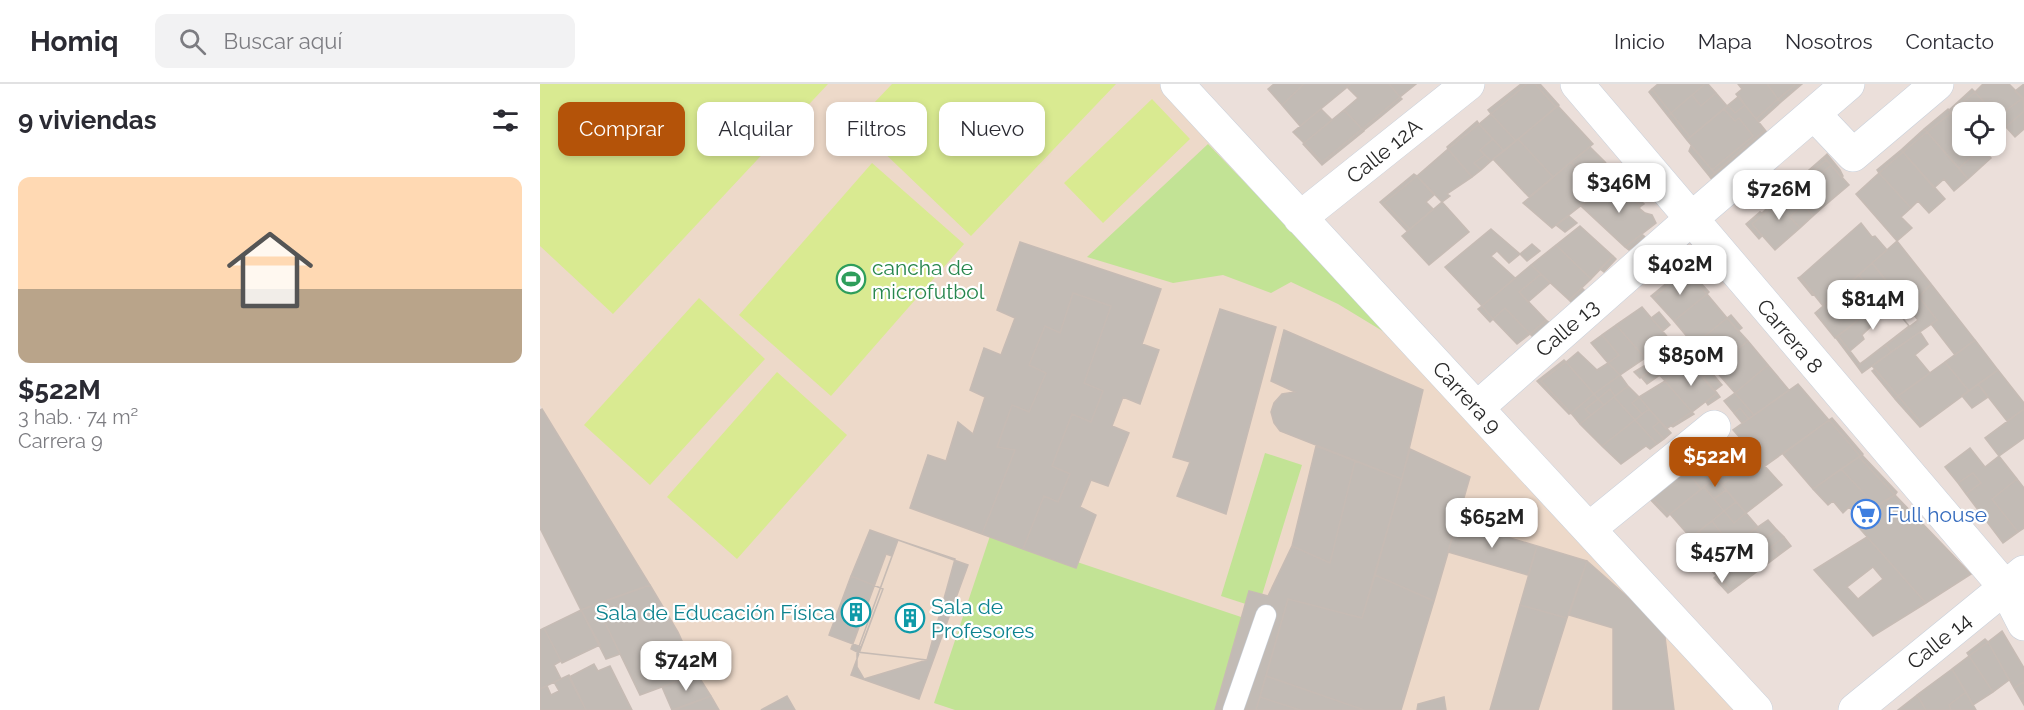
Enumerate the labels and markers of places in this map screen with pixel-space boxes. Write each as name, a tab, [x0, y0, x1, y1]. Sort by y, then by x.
pin: $346M	[1577, 163, 1661, 214]
pin: $726M	[1737, 170, 1821, 221]
pin: $402M	[1638, 245, 1722, 296]
place label: cancha de microfutbol	[872, 255, 985, 304]
sports icon: cancha de microfutbol	[835, 263, 867, 295]
pin: $814M	[1831, 280, 1915, 331]
pin: $850M	[1649, 336, 1733, 387]
pin: $522M	[1673, 437, 1757, 488]
pin: $652M	[1450, 498, 1534, 549]
supermarket icon: Full house	[1850, 498, 1882, 530]
place label: Full house	[1887, 502, 1987, 527]
pin: $457M	[1680, 533, 1764, 584]
place label: Sala de Profesores	[931, 594, 1034, 643]
building icon: Sala de Educación Física	[840, 596, 872, 628]
place label: Sala de Educación Física	[596, 600, 835, 625]
building icon: Sala de Profesores	[894, 602, 926, 634]
pin: $742M	[644, 641, 728, 692]

